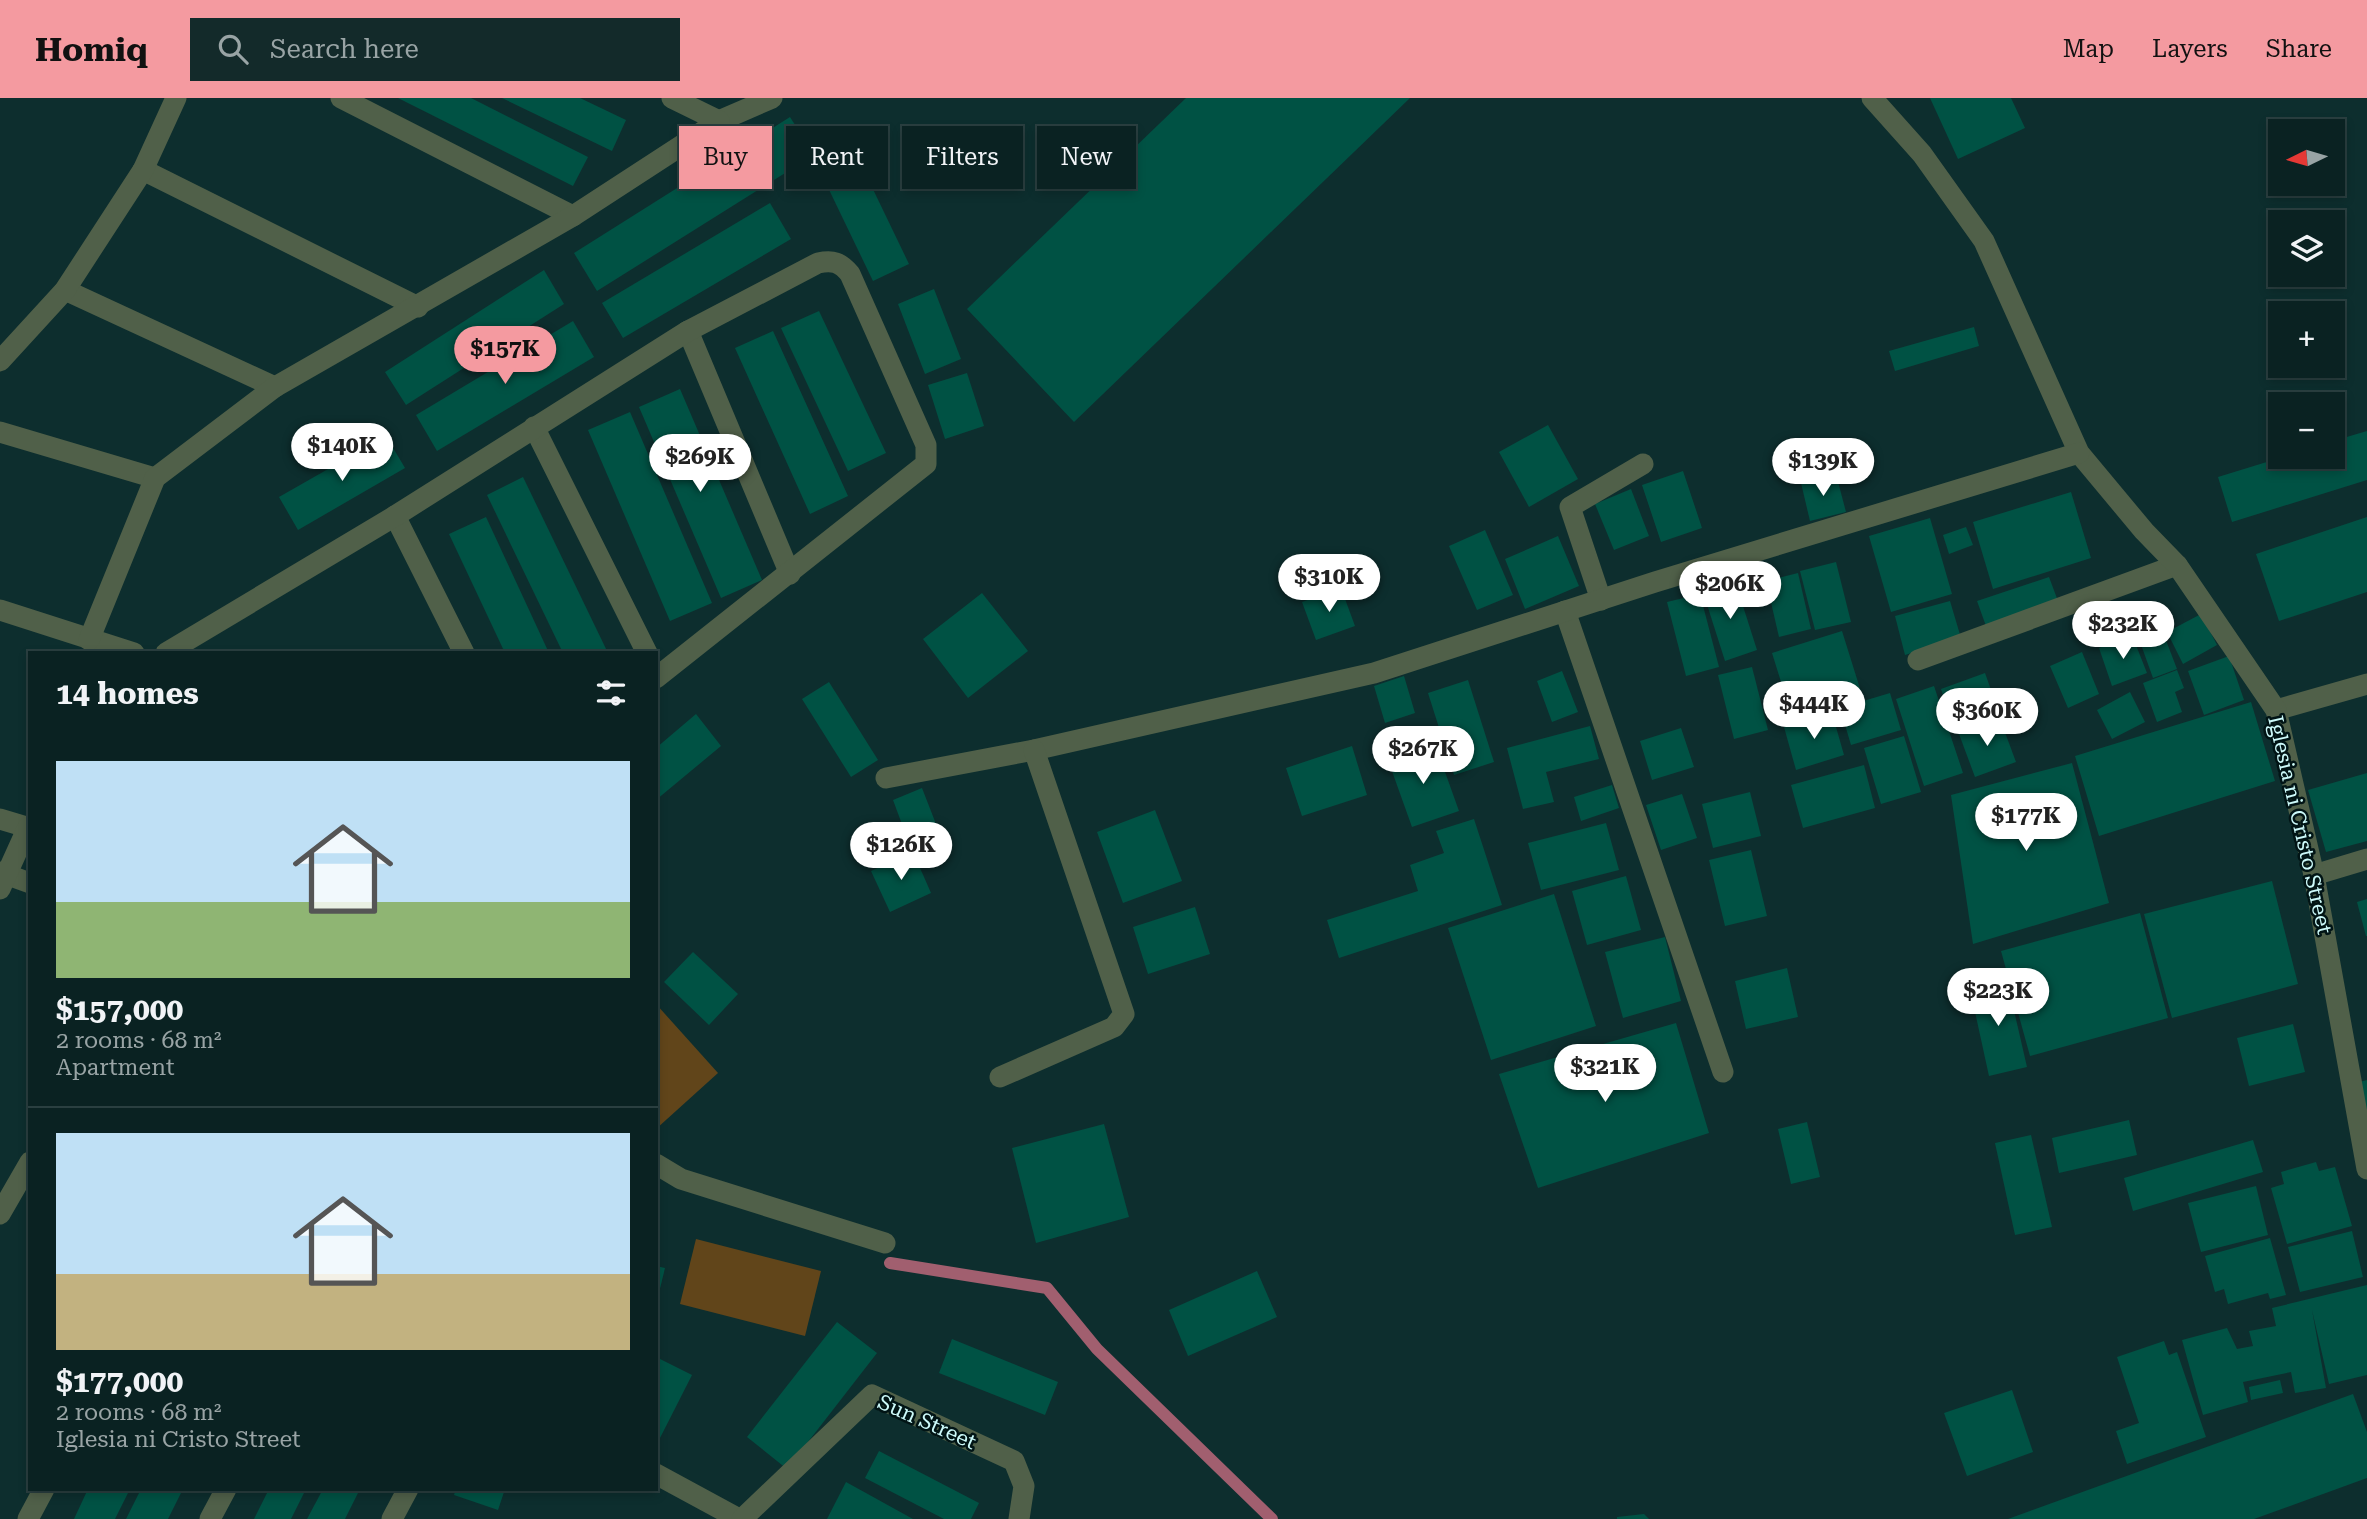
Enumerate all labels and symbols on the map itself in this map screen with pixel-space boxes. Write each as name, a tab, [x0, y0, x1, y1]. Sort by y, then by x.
north arrow	[2268, 119, 2345, 196]
pin: $157K	[456, 327, 554, 386]
pin: $140K	[293, 424, 391, 483]
pin: $269K	[651, 434, 749, 494]
pin: $139K	[1774, 438, 1872, 498]
pin: $310K	[1280, 554, 1378, 614]
pin: $206K	[1681, 561, 1779, 621]
pin: $232K	[2074, 602, 2172, 661]
pin: $444K	[1765, 682, 1863, 741]
pin: $360K	[1938, 688, 2036, 748]
street label: Iglesia ni Cristo Street	[2263, 713, 2337, 937]
pin: $267K	[1374, 726, 1472, 786]
pin: $177K	[1977, 794, 2075, 853]
pin: $126K	[852, 822, 950, 882]
pin: $223K	[1949, 968, 2047, 1028]
pin: $321K	[1556, 1044, 1654, 1104]
street label: Sun Street	[874, 1390, 980, 1454]

